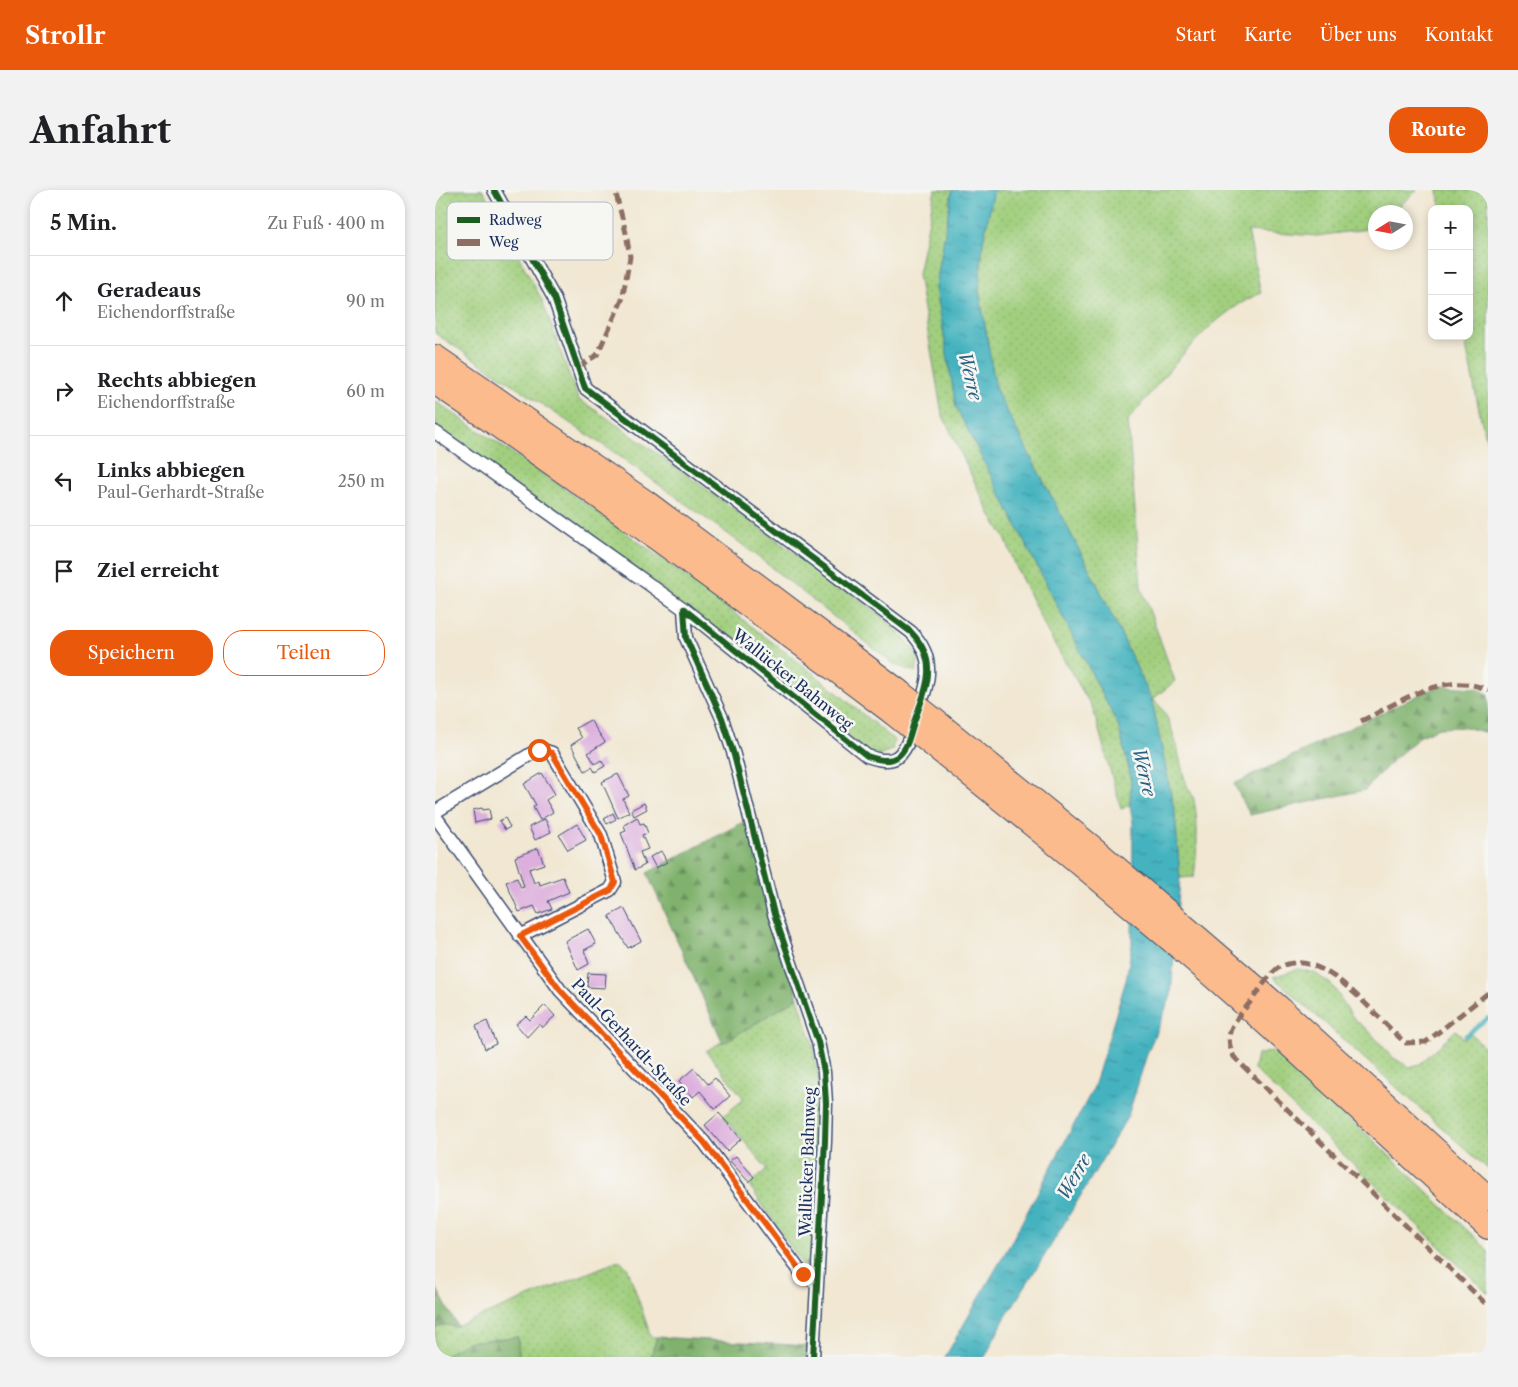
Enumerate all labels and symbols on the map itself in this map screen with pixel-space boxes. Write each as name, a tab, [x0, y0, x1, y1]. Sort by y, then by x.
legend	[447, 202, 613, 260]
north arrow	[1368, 205, 1413, 250]
text: Radweg	[489, 211, 542, 229]
text: Weg	[488, 233, 519, 251]
water label: Werre	[953, 349, 987, 404]
street label: Wallücker Bahnweg	[728, 623, 858, 734]
route start	[528, 739, 551, 762]
water label: Werre	[1128, 746, 1161, 800]
street label: Paul-Gerhardt-Straße	[568, 974, 696, 1110]
street label: Wallücker Bahnweg	[794, 1086, 820, 1238]
water label: Werre	[1052, 1149, 1097, 1204]
route end	[792, 1263, 815, 1286]

